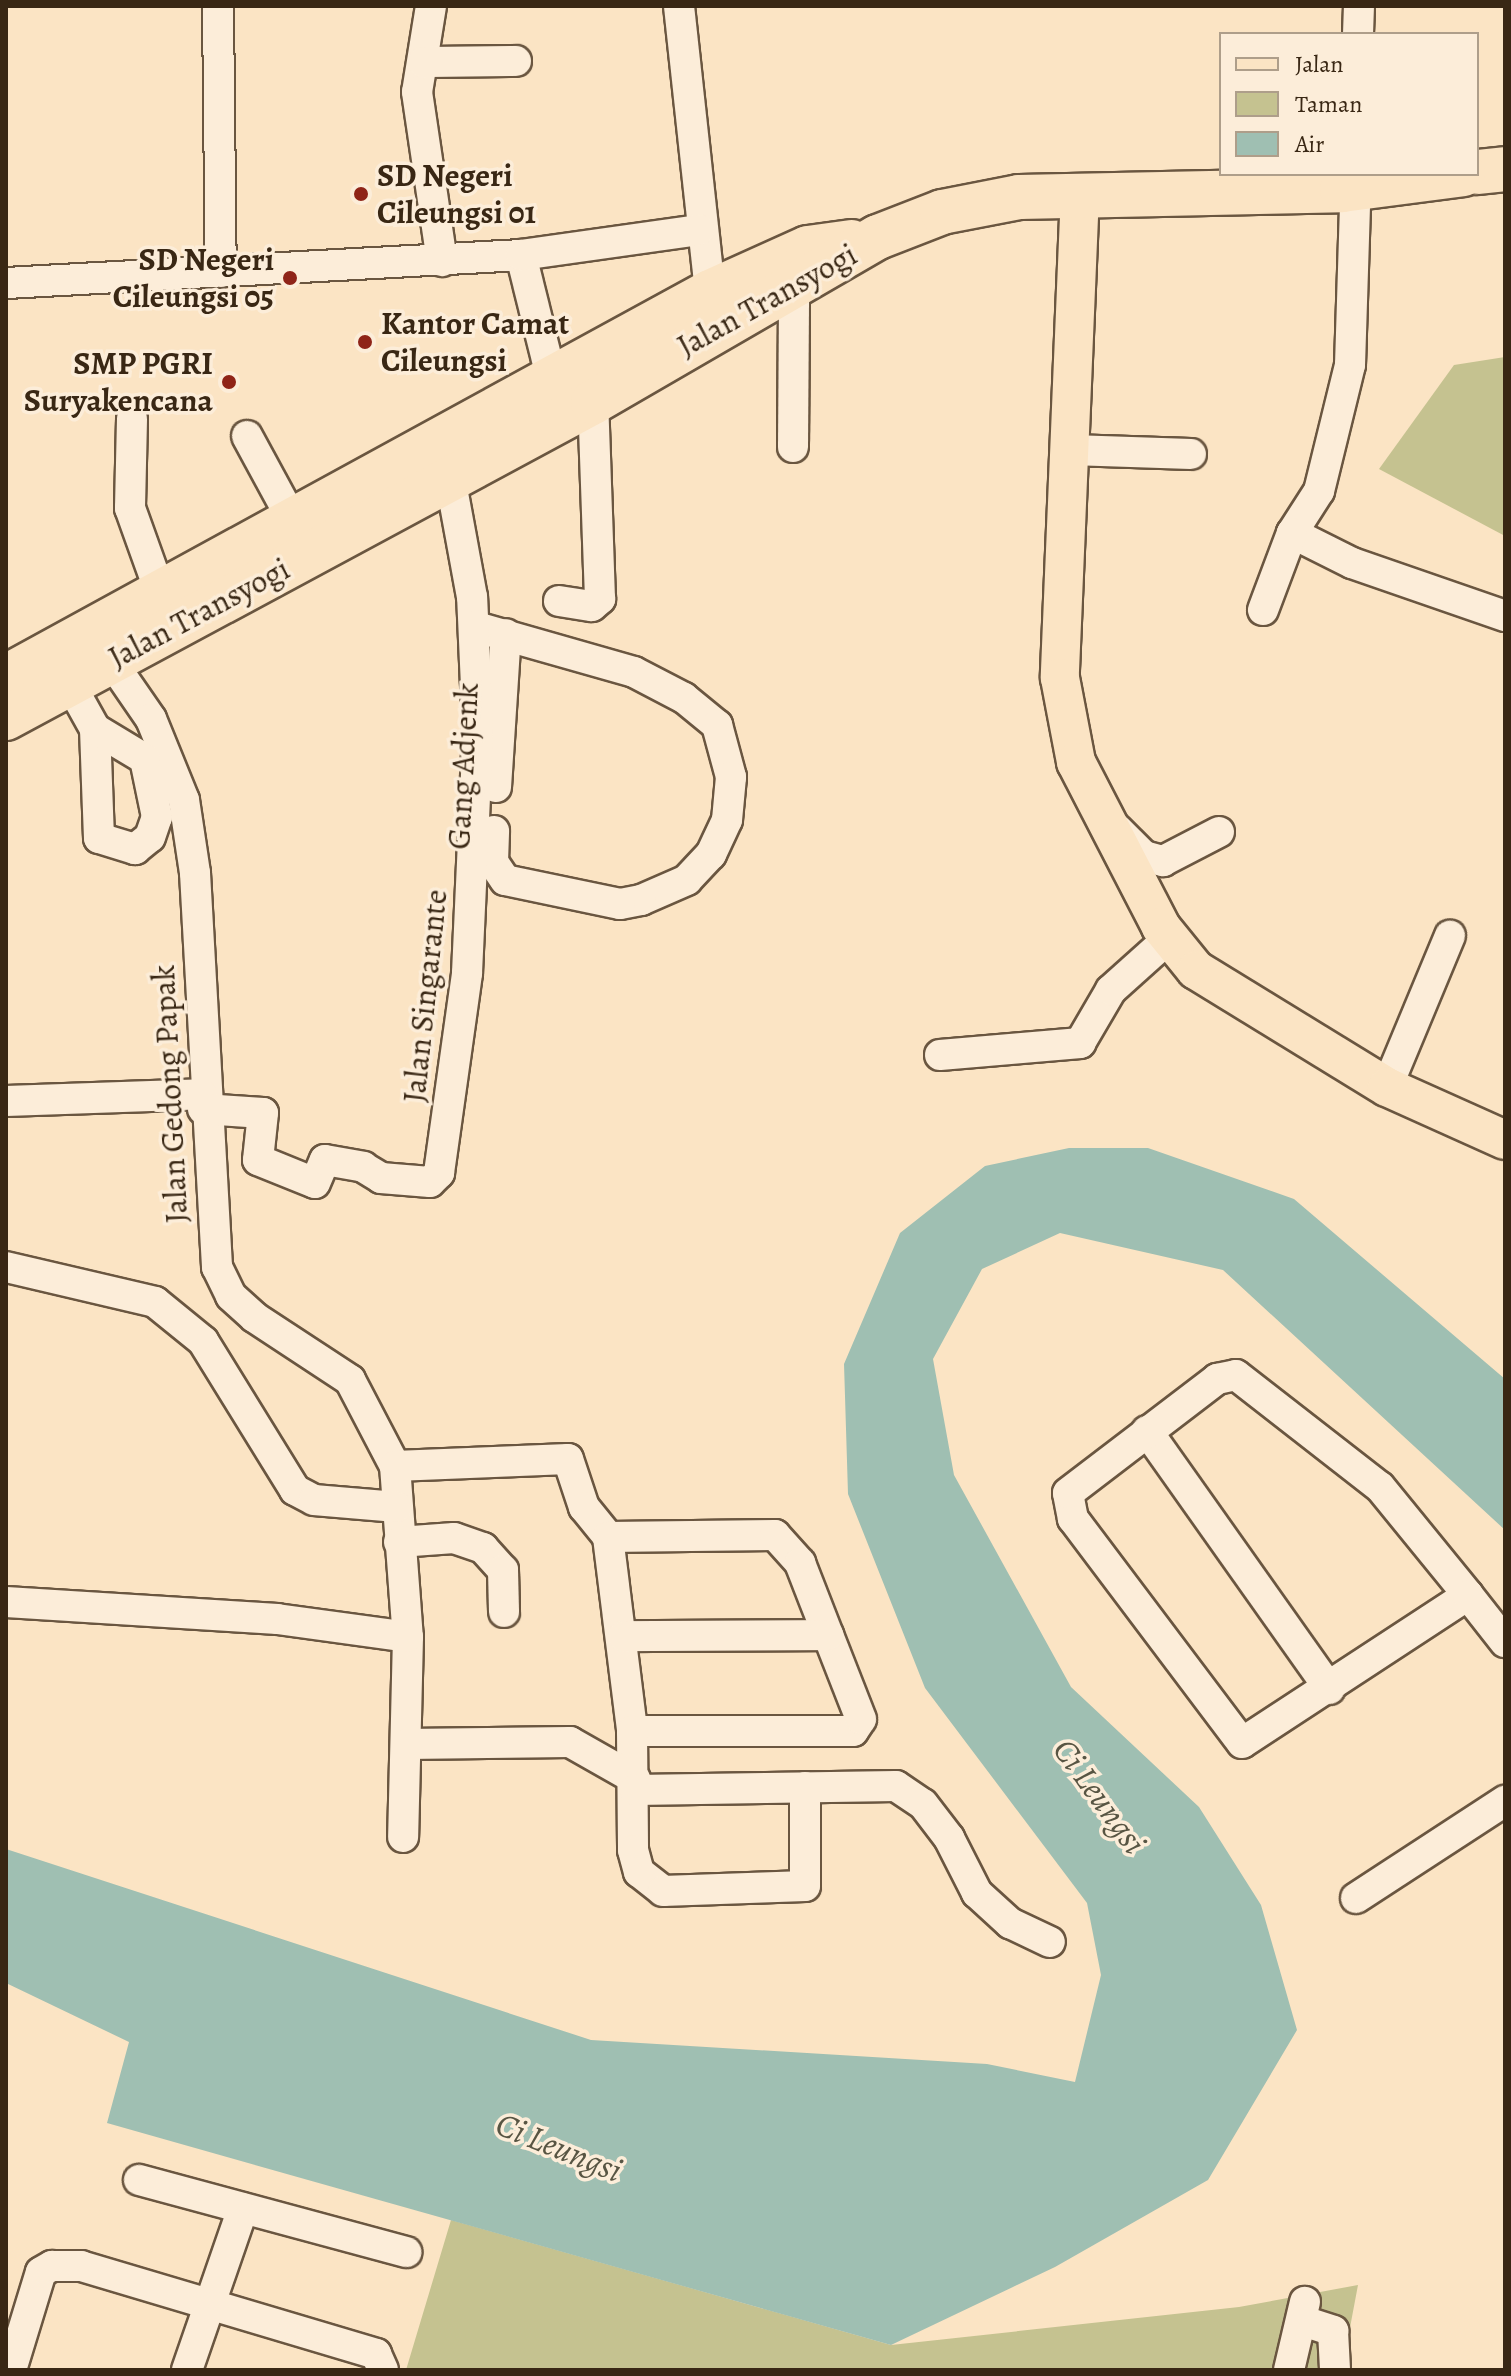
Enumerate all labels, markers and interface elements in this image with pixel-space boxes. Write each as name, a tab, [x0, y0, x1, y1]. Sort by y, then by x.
legend	[1219, 32, 1479, 176]
text: Jalan	[1295, 48, 1344, 80]
text: Taman	[1295, 88, 1362, 120]
text: Air	[1295, 128, 1325, 160]
place label: SD Negeri Cileungsi 01	[377, 157, 536, 232]
marker: SD Negeri Cileungsi 01	[352, 185, 370, 203]
street label: Jalan Transyogi	[670, 235, 864, 365]
place label: SD Negeri Cileungsi 05	[113, 241, 274, 316]
marker: SD Negeri Cileungsi 05	[281, 269, 299, 287]
place label: Kantor Camat Cileungsi	[381, 305, 569, 380]
marker: Kantor Camat Cileungsi	[356, 333, 374, 351]
place label: SMP PGRI Suryakencana	[24, 345, 213, 420]
marker: SMP PGRI Suryakencana	[220, 373, 238, 391]
street label: Jalan Transyogi	[102, 549, 296, 677]
street label: Gang Adjenk	[439, 682, 487, 850]
street label: Jalan Singarante	[395, 888, 455, 1104]
street label: Jalan Gedong Papak	[144, 964, 196, 1224]
water label: Ci Leungsi	[1045, 1731, 1155, 1861]
water label: Ci Leungsi	[490, 2103, 628, 2191]

